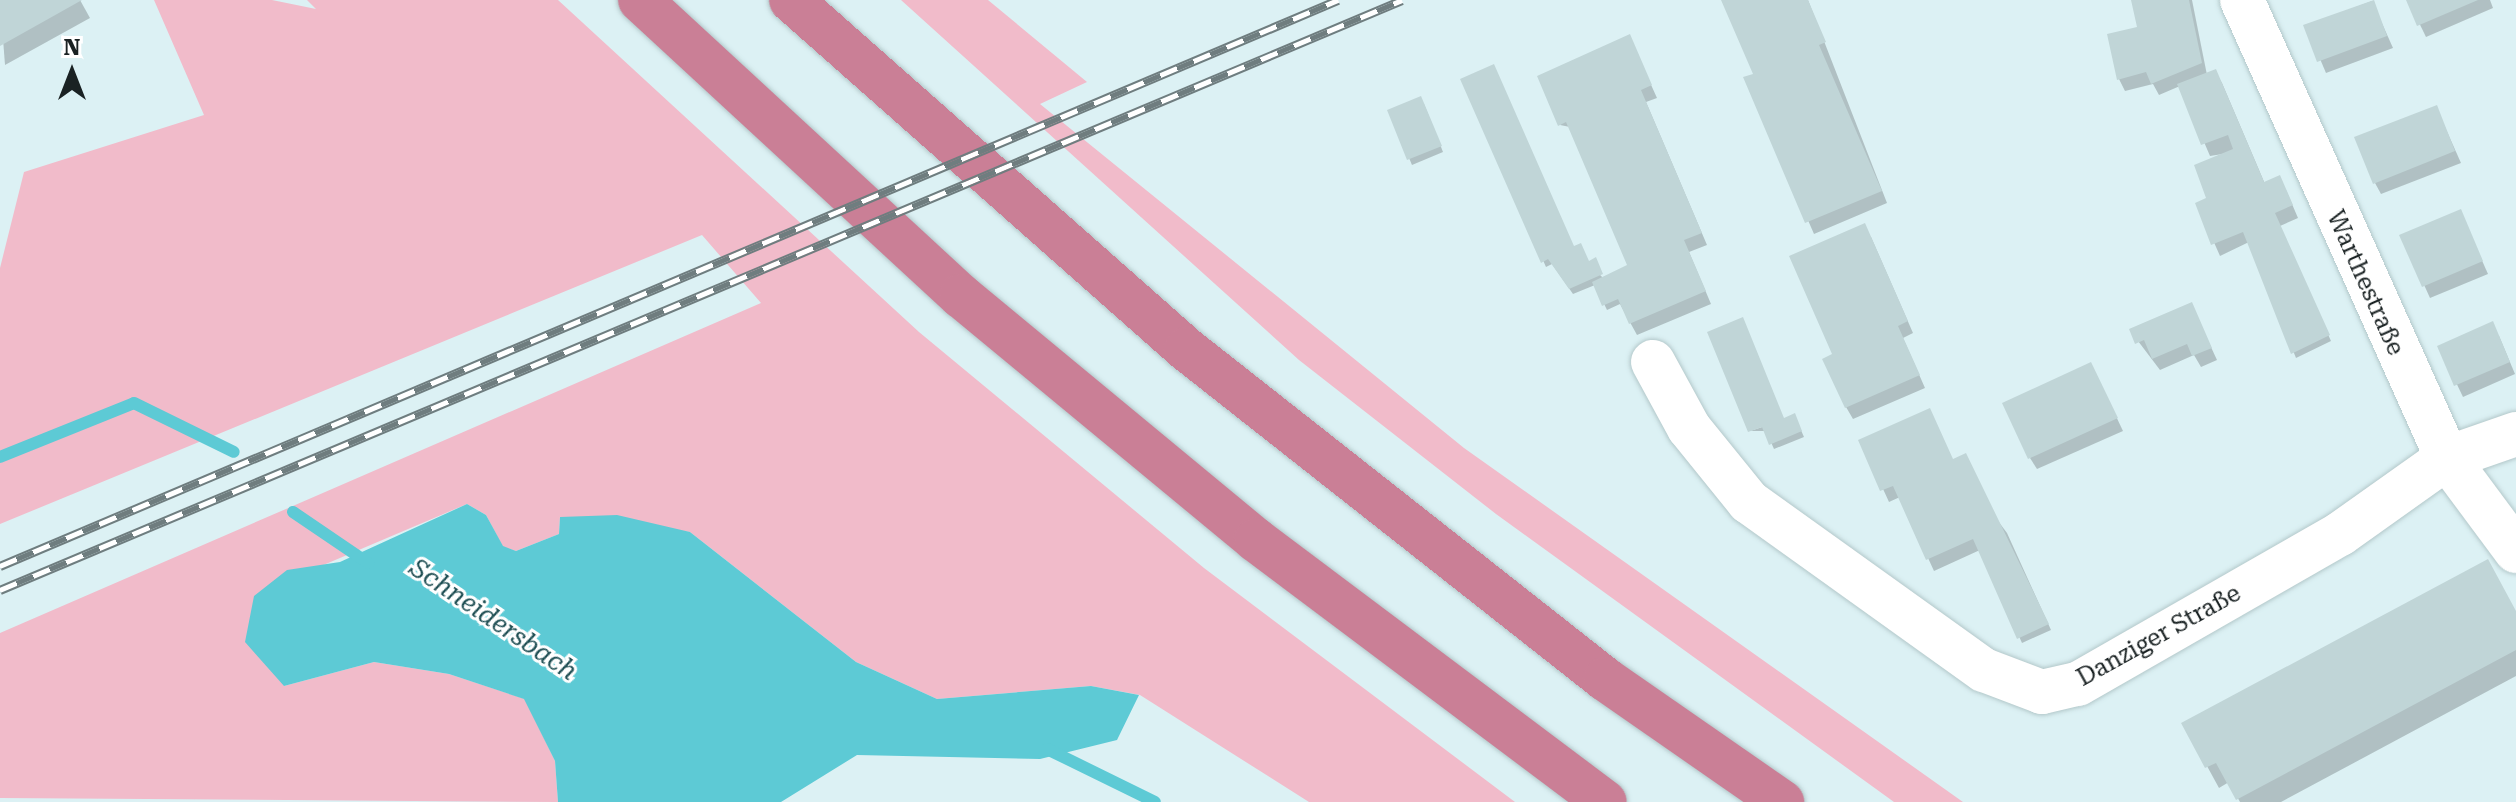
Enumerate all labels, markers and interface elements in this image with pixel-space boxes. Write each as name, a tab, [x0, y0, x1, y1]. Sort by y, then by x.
north arrow	[32, 32, 112, 112]
text: N	[64, 35, 80, 60]
street label: Warthestraße	[2320, 206, 2410, 360]
water label: Schneidersbach	[403, 553, 583, 687]
street label: Danziger Straße	[2072, 579, 2246, 693]

